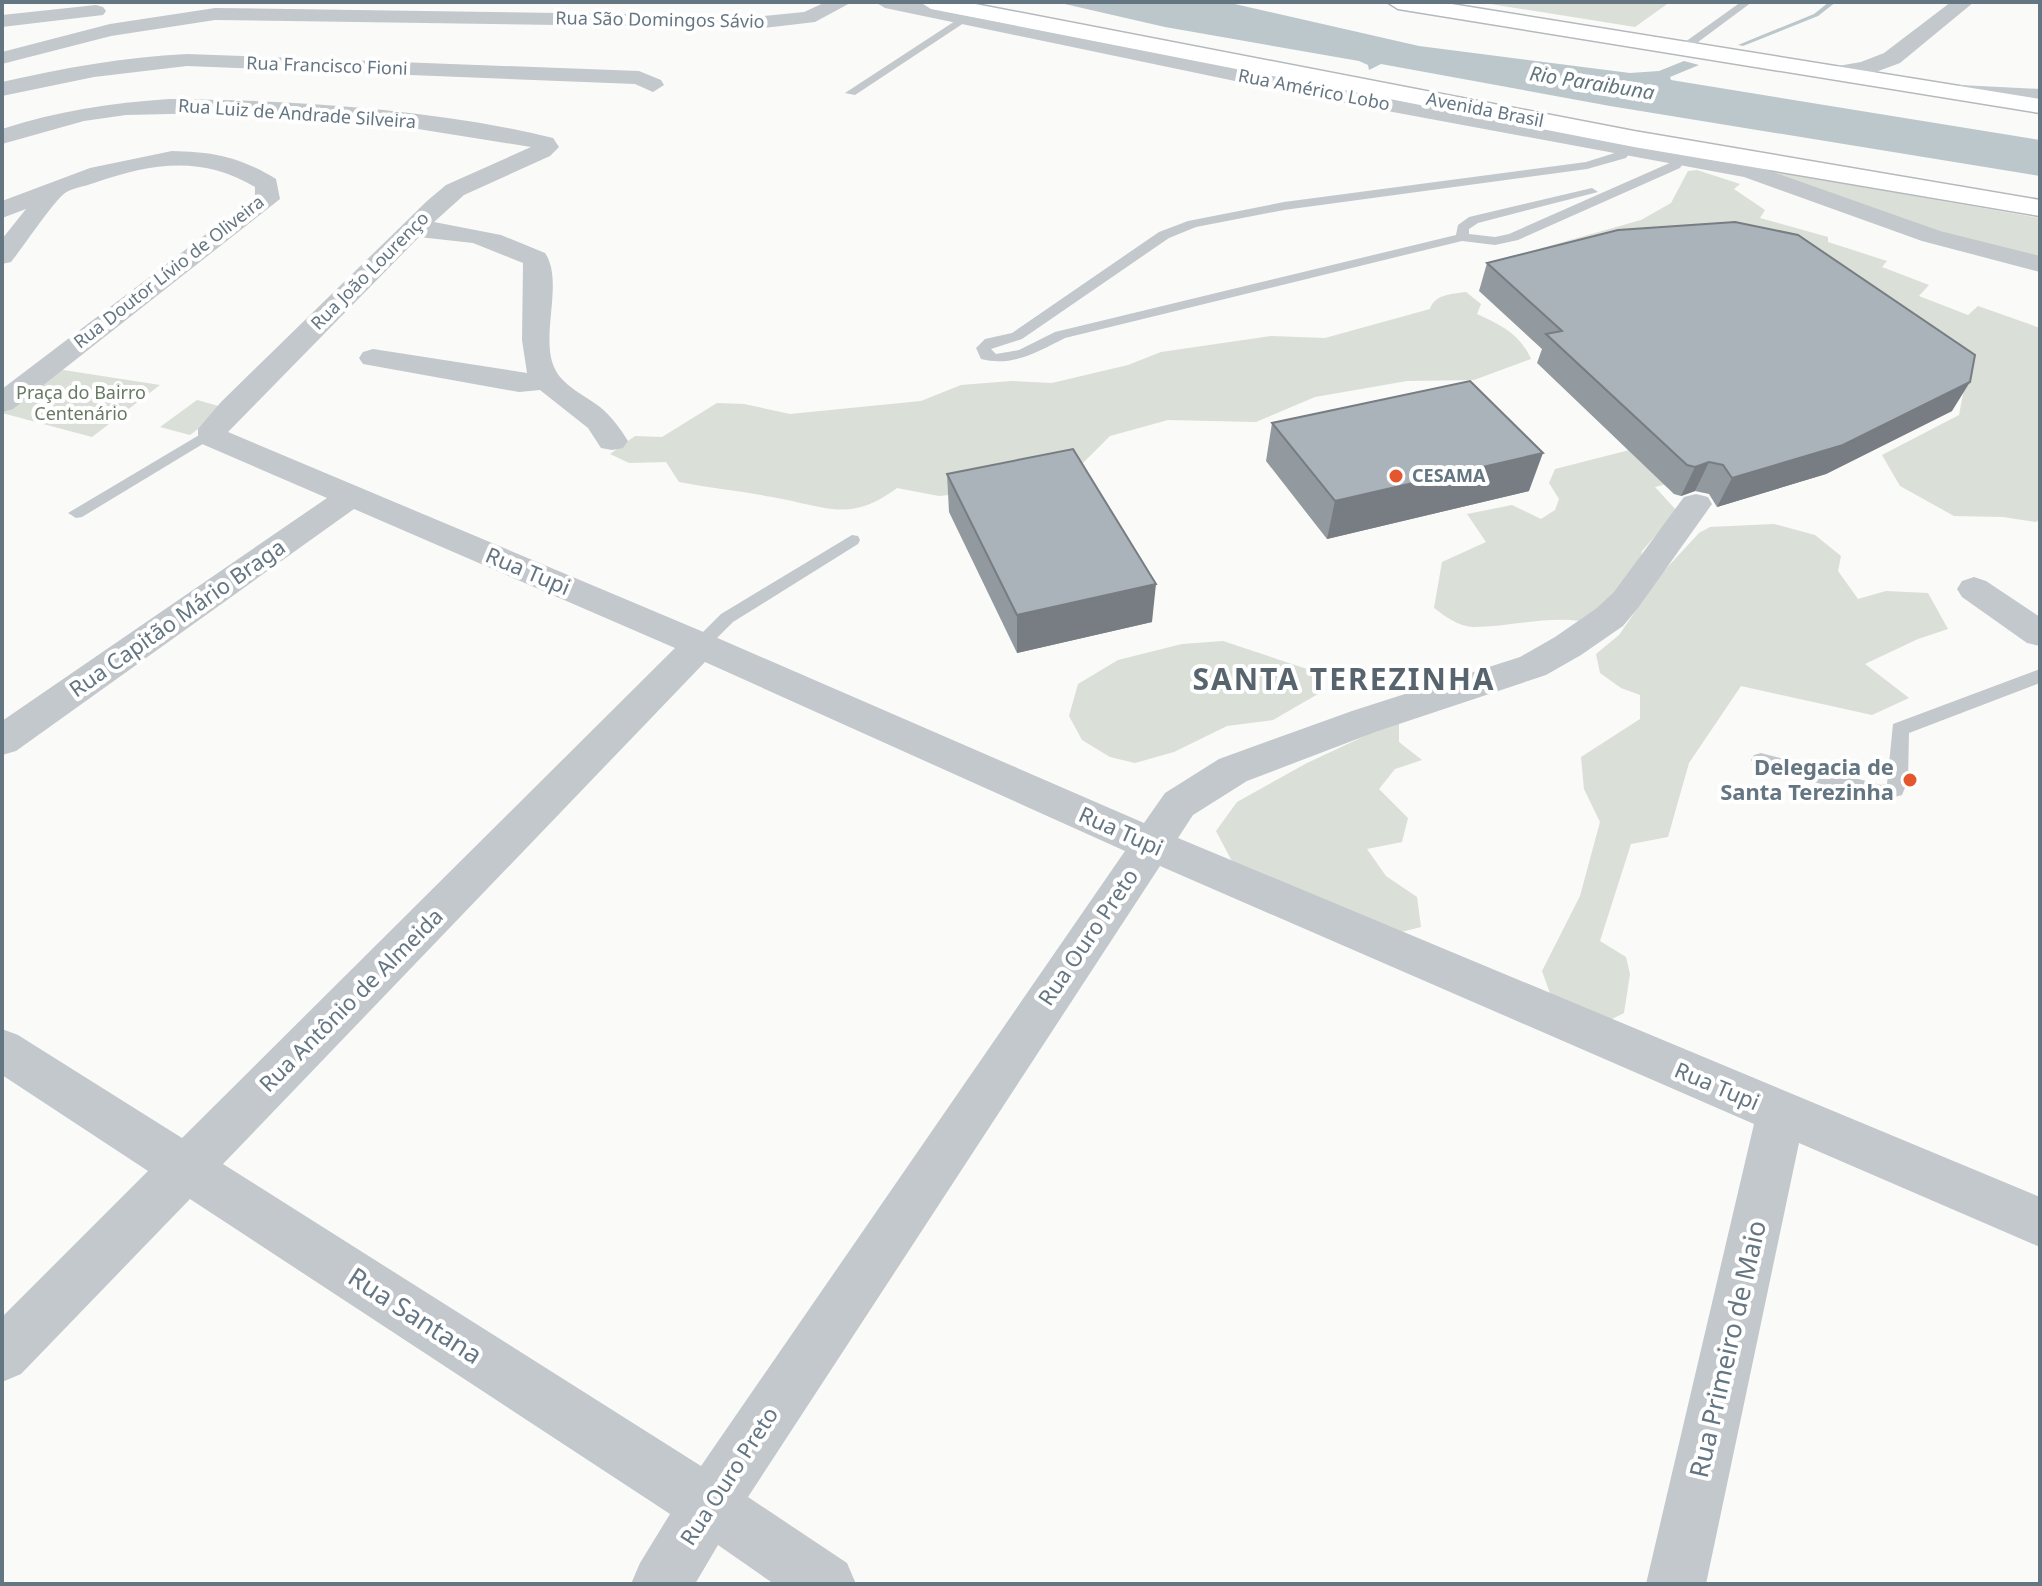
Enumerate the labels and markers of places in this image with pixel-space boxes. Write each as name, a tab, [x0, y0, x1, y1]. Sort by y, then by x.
place label: CESAMA	[1412, 463, 1486, 487]
marker: CESAMA	[1387, 467, 1405, 485]
place label: Delegacia de Santa Terezinha	[1720, 751, 1894, 806]
marker: Delegacia de Santa Terezinha	[1901, 771, 1919, 789]

